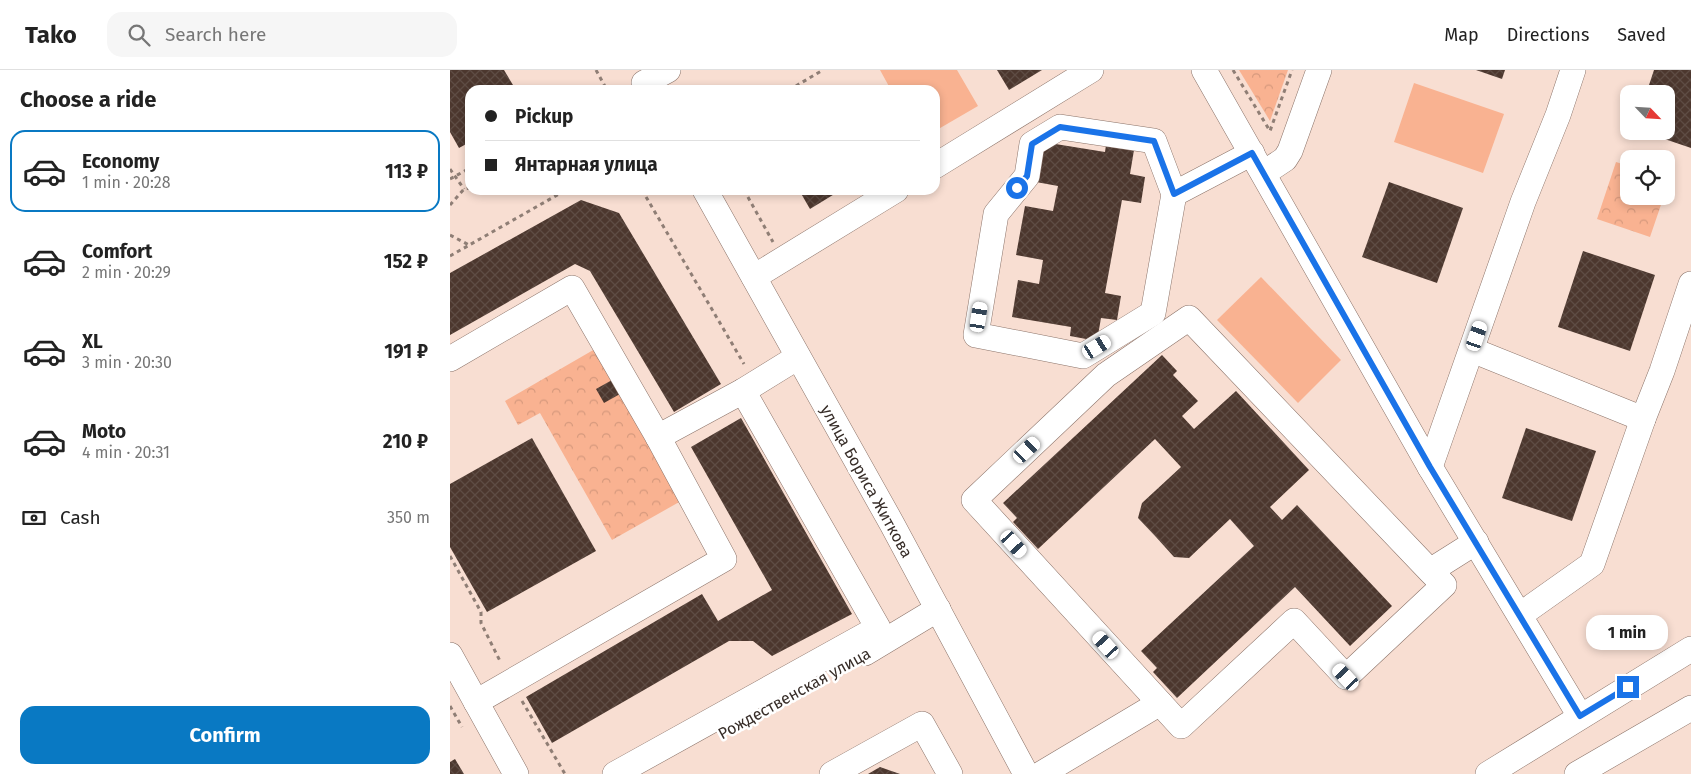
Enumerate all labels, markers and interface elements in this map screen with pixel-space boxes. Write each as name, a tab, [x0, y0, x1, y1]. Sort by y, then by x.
search box	[107, 12, 457, 57]
text: Tako	[25, 21, 77, 49]
icon: search	[125, 21, 153, 49]
text: Search here	[165, 23, 266, 46]
text: Map	[1444, 24, 1479, 46]
text: Directions	[1507, 24, 1589, 46]
text: Saved	[1617, 24, 1666, 46]
north arrow	[1620, 85, 1675, 140]
map controls	[1620, 85, 1675, 205]
text: Choose a ride	[20, 86, 156, 113]
text: Pickup	[515, 105, 573, 128]
icon: car	[22, 149, 67, 194]
text: Economy	[82, 150, 159, 173]
button: locate	[1620, 150, 1675, 205]
text: Янтарная улица	[515, 153, 658, 176]
text: 113 ₽	[385, 160, 428, 183]
text: 1 min · 20:28	[82, 173, 171, 192]
route start	[1006, 177, 1028, 199]
icon: car	[22, 239, 67, 284]
text: Comfort	[82, 240, 152, 263]
text: 152 ₽	[384, 250, 428, 273]
text: 2 min · 20:29	[82, 263, 171, 282]
car	[969, 301, 988, 333]
car	[1465, 319, 1488, 353]
icon: car	[22, 329, 67, 374]
text: XL	[82, 330, 103, 353]
car	[1080, 333, 1113, 361]
text: 191 ₽	[384, 340, 428, 363]
text: 3 min · 20:30	[82, 353, 172, 372]
street label: улица Бориса Житкова	[817, 401, 917, 561]
icon: car	[22, 419, 67, 464]
text: Moto	[82, 420, 126, 443]
text: 210 ₽	[383, 430, 428, 453]
car	[1010, 434, 1043, 466]
text: 4 min · 20:31	[82, 443, 170, 462]
icon: cash	[20, 504, 48, 532]
text: Cash	[60, 506, 101, 529]
text: 350 m	[387, 508, 430, 527]
car	[998, 528, 1029, 560]
callout: 1 min	[1587, 614, 1669, 650]
text: 1 min	[1608, 623, 1646, 642]
car	[1090, 629, 1121, 661]
street label: Рождественская улица	[715, 644, 874, 743]
car	[1330, 661, 1361, 693]
route end	[1617, 676, 1639, 698]
button: Confirm	[20, 706, 430, 764]

